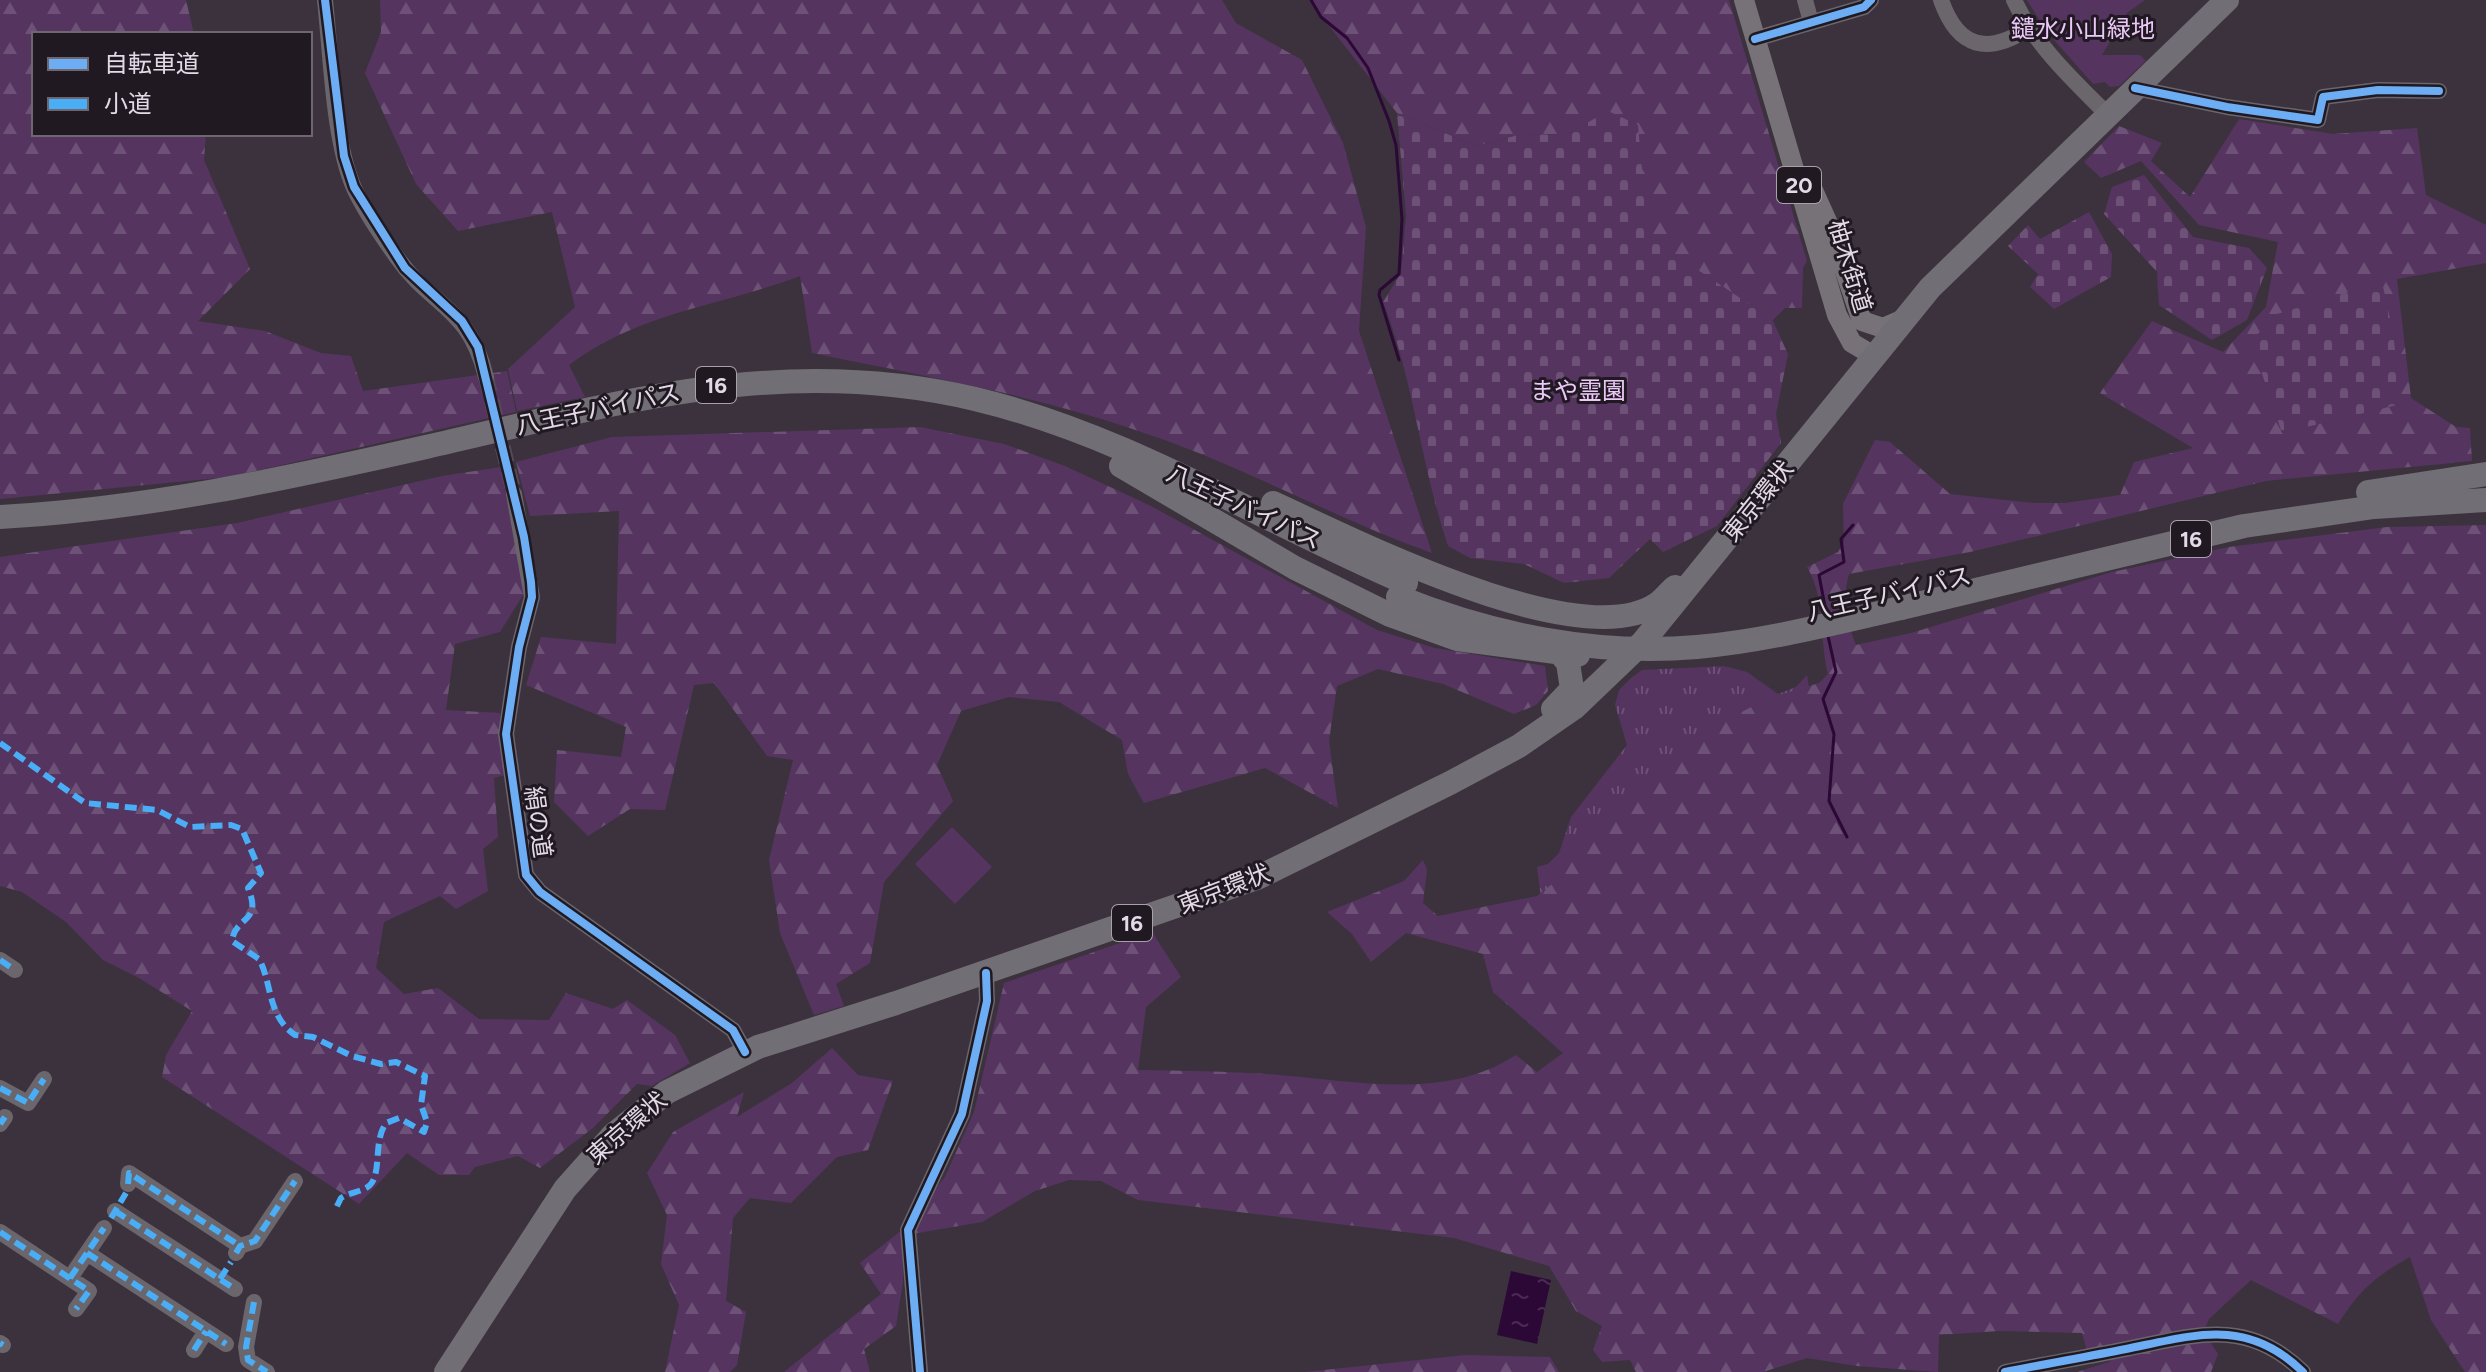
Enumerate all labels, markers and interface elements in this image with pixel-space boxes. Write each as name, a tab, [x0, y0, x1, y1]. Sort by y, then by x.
park label: 鑓水小山緑地	[2011, 14, 2155, 43]
legend	[32, 32, 312, 136]
text: 自転車道	[104, 49, 200, 78]
text: 小道	[104, 89, 152, 118]
road number: 20	[1777, 167, 1821, 203]
street label: 柚木街道	[1823, 216, 1878, 316]
road number: 16	[696, 367, 736, 403]
park label: まや霊園	[1530, 376, 1626, 405]
street label: 八王子バイパス	[513, 377, 683, 440]
street label: 東京環状	[1716, 454, 1799, 547]
street label: 八王子バイパス	[1162, 458, 1326, 555]
road number: 16	[2171, 521, 2211, 557]
street label: 八王子バイパス	[1804, 561, 1974, 626]
street label: 絹の道	[519, 784, 558, 860]
street label: 東京環状	[1174, 858, 1274, 919]
road number: 16	[1112, 905, 1152, 941]
street label: 東京環状	[581, 1085, 672, 1170]

